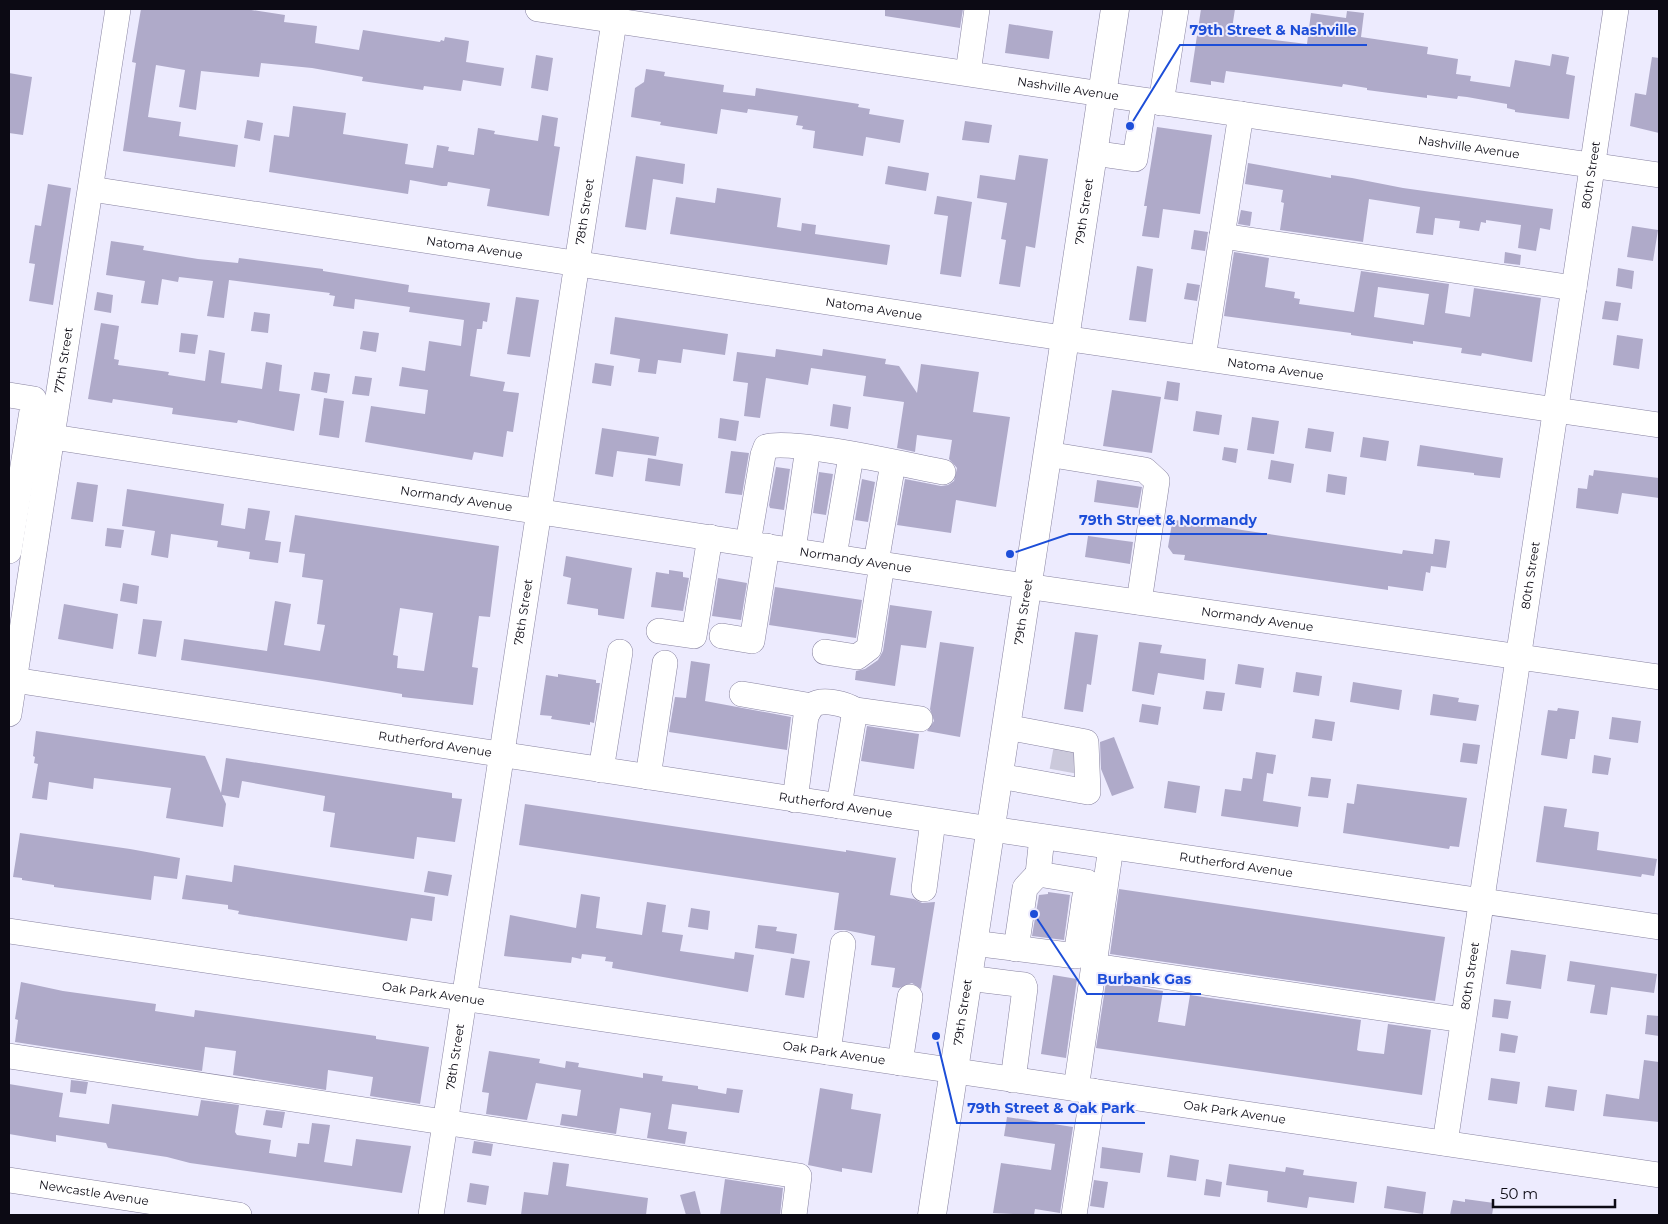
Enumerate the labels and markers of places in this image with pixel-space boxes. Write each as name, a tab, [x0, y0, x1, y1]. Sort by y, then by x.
callout: 79th Street & Nashville	[1180, 16, 1367, 45]
callout: 79th Street & Normandy	[1069, 505, 1267, 534]
callout: Burbank Gas	[1087, 965, 1201, 994]
callout: 79th Street & Oak Park	[957, 1094, 1145, 1123]

